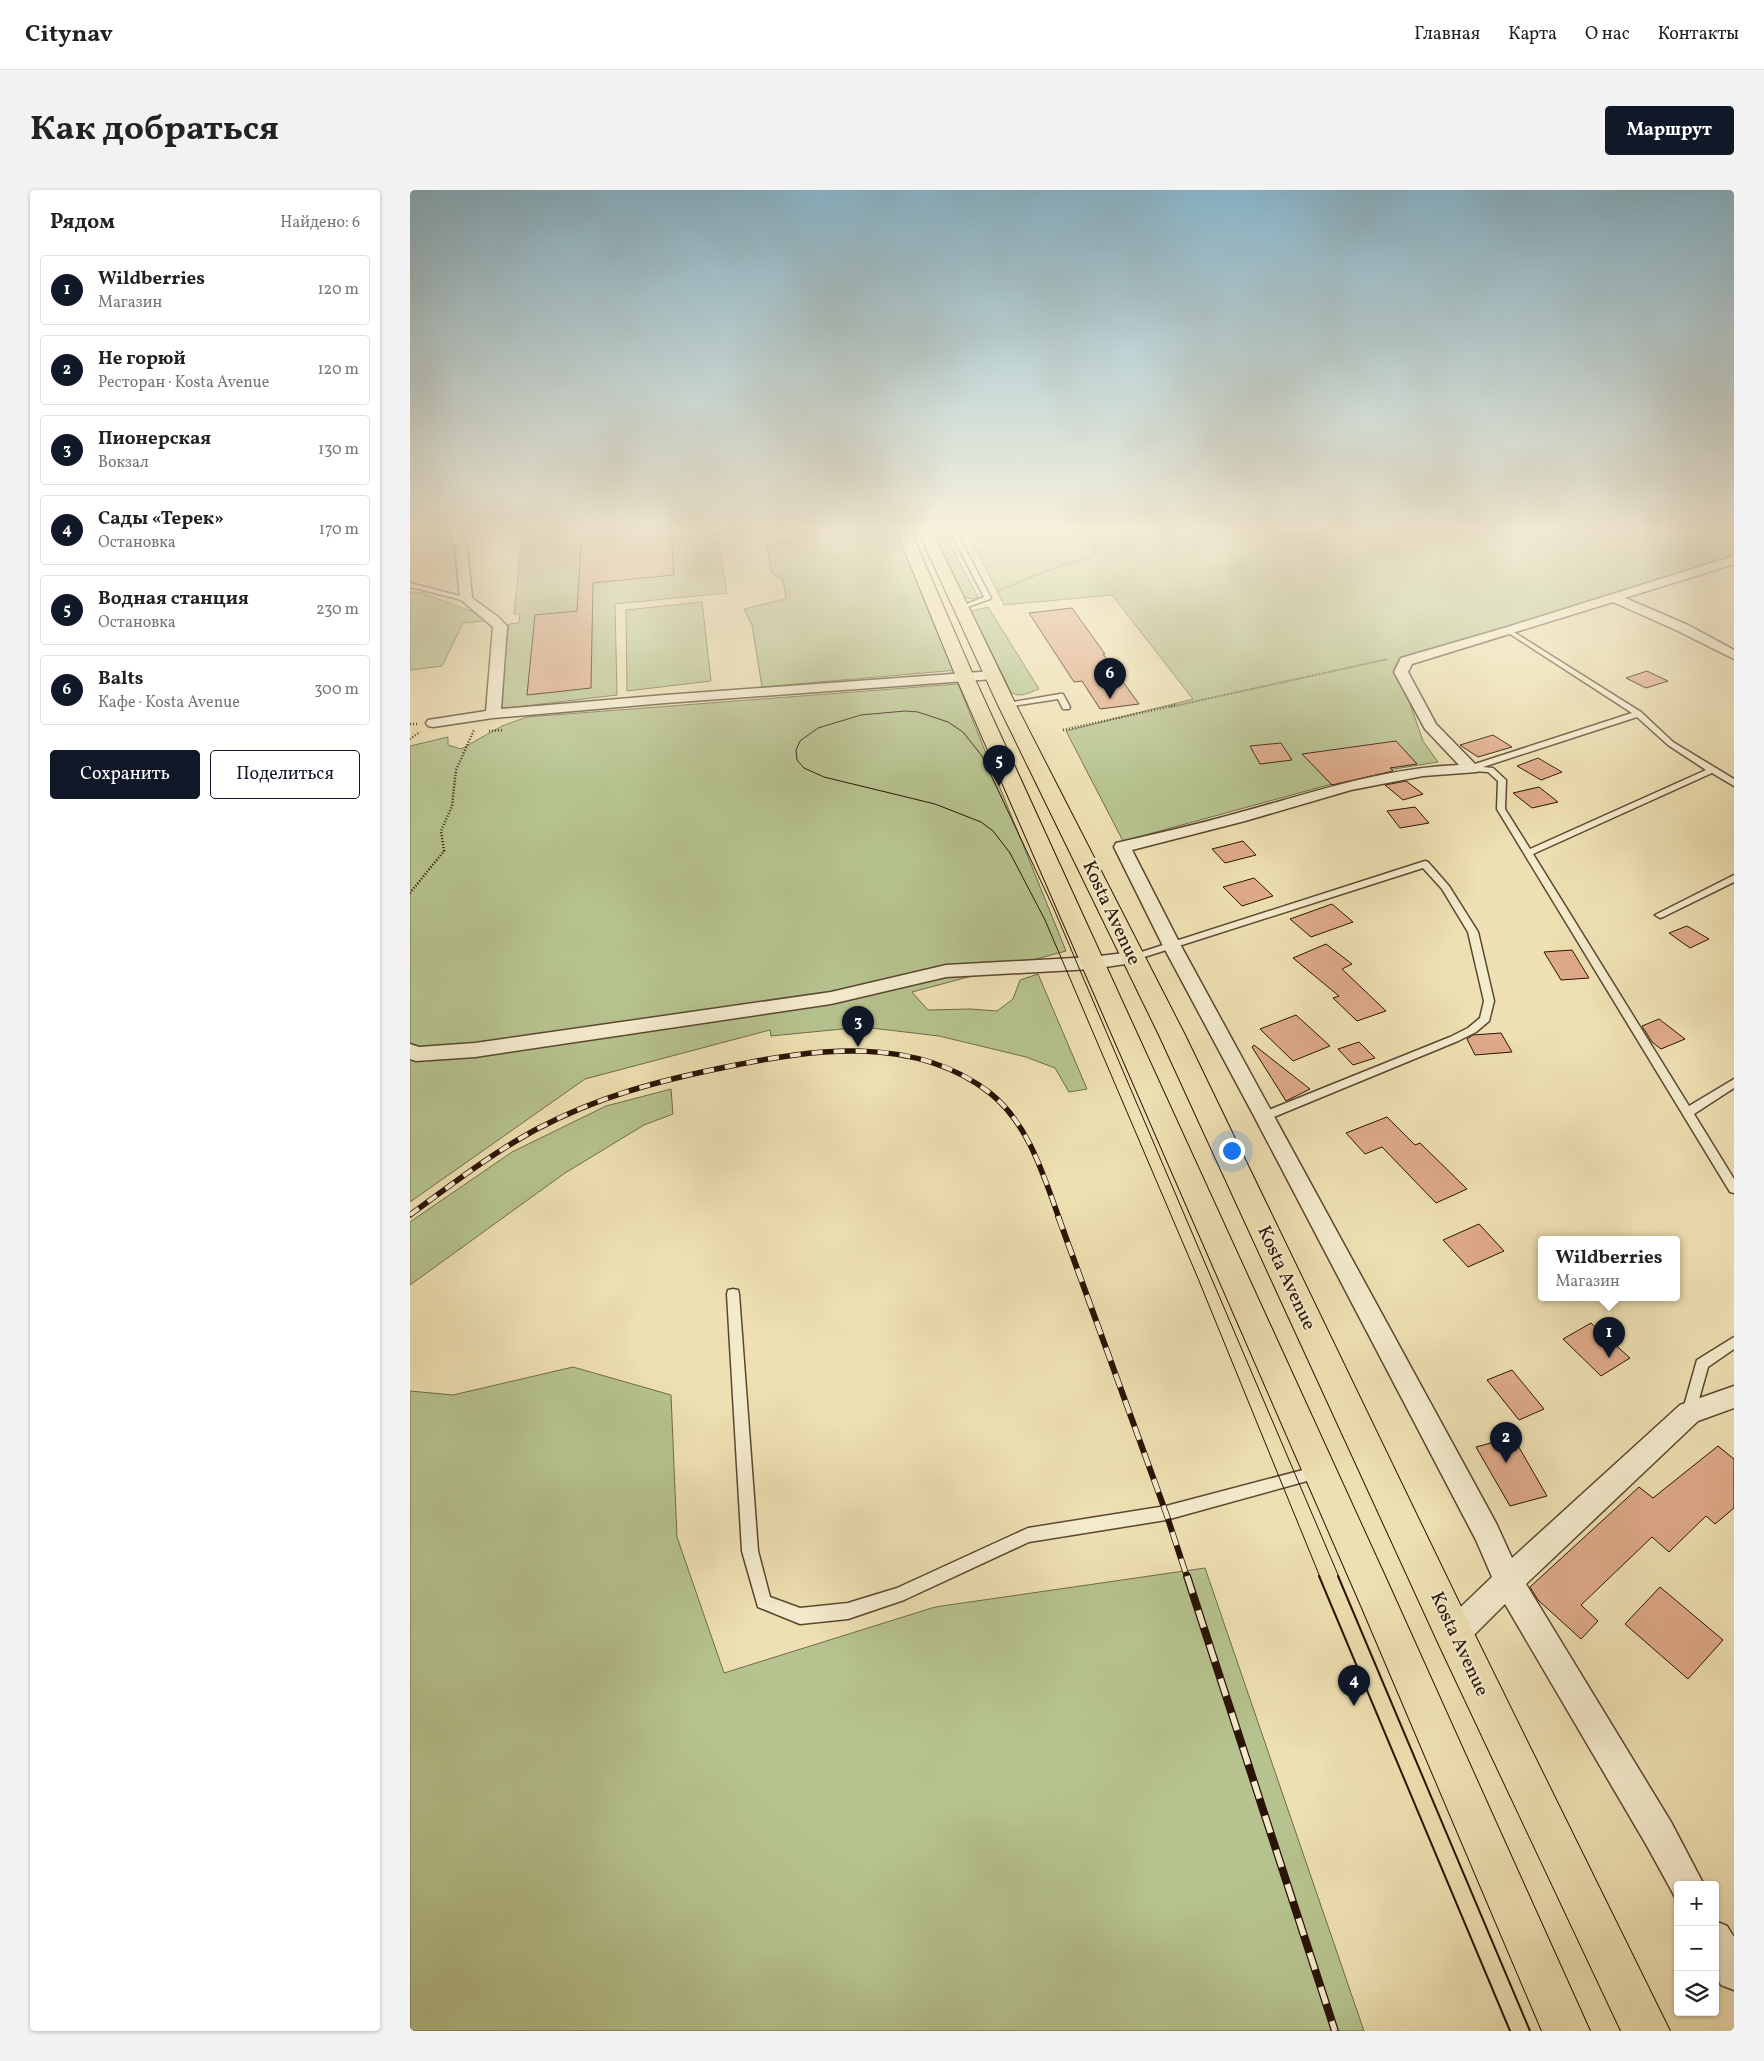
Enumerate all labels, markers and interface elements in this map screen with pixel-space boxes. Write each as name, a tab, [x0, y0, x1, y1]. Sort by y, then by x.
text: Citynav	[25, 18, 113, 52]
text: Главная	[1414, 22, 1480, 47]
text: Карта	[1508, 22, 1557, 47]
text: О нас	[1585, 22, 1630, 47]
text: Контакты	[1658, 22, 1739, 47]
text: Как добраться	[30, 106, 279, 154]
button: Маршрут	[1605, 106, 1734, 155]
text: Рядом	[50, 208, 115, 237]
text: Найдено: 6	[280, 212, 360, 234]
text: Wildberries	[98, 266, 205, 292]
text: 1	[64, 279, 70, 301]
text: 120 m	[317, 279, 359, 301]
text: Магазин	[98, 292, 162, 314]
text: Не горюй	[98, 346, 186, 372]
text: 2	[63, 359, 71, 381]
text: 120 m	[317, 359, 359, 381]
text: Ресторан · Kosta Avenue	[98, 372, 269, 394]
text: Пионерская	[98, 426, 211, 452]
text: 3	[63, 439, 71, 461]
text: 130 m	[318, 439, 359, 461]
text: Вокзал	[98, 452, 149, 474]
text: Сады «Терек»	[98, 506, 224, 532]
text: 4	[62, 519, 72, 541]
text: 170 m	[319, 519, 359, 541]
text: Остановка	[98, 532, 176, 554]
text: Водная станция	[98, 586, 249, 612]
text: 5	[63, 599, 71, 621]
text: 230 m	[316, 599, 359, 621]
text: Остановка	[98, 612, 176, 634]
pin: 6	[1094, 658, 1126, 699]
text: Balts	[98, 666, 144, 692]
text: 6	[63, 679, 71, 701]
text: 300 m	[314, 679, 359, 701]
text: Кафе · Kosta Avenue	[98, 692, 240, 714]
pin: 5	[983, 745, 1015, 786]
button: Сохранить	[50, 750, 200, 799]
button: Поделиться	[210, 750, 360, 799]
street label: Kosta Avenue	[1075, 857, 1147, 969]
pin: 3	[842, 1006, 874, 1047]
your location	[1219, 1138, 1245, 1164]
street label: Kosta Avenue	[1250, 1222, 1322, 1334]
popup	[1538, 1236, 1680, 1301]
text: Wildberries	[1555, 1245, 1663, 1271]
text: Магазин	[1555, 1271, 1620, 1293]
pin: 1	[1593, 1317, 1625, 1358]
pin: 2	[1490, 1422, 1522, 1463]
street label: Kosta Avenue	[1423, 1588, 1495, 1700]
pin: 4	[1338, 1665, 1370, 1706]
map controls	[1674, 1881, 1719, 2016]
button: +	[1674, 1881, 1719, 1926]
button: −	[1674, 1926, 1719, 1971]
button: layers	[1674, 1971, 1719, 2016]

